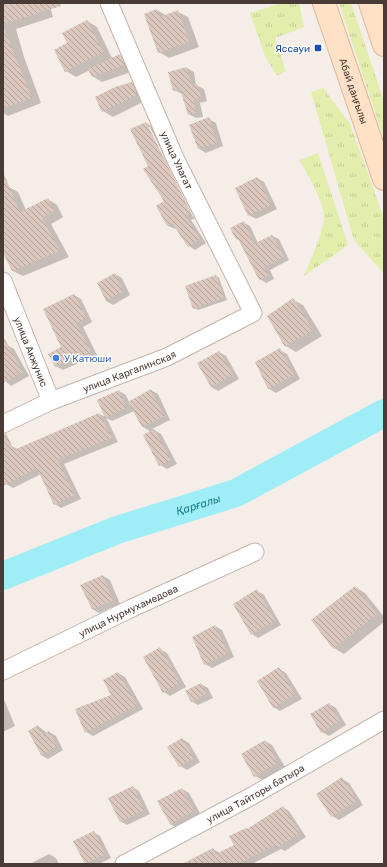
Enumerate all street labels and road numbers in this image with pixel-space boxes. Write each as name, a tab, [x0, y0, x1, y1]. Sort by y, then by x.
street label: Абай даңғылы	[336, 57, 370, 126]
street label: улица Улагат	[157, 130, 195, 191]
street label: улица Акжунис	[11, 315, 50, 389]
street label: улица Каргалинская	[81, 348, 178, 395]
street label: улица Нурмухамедова	[77, 583, 180, 640]
street label: улица Тайторы батыра	[205, 762, 307, 826]

